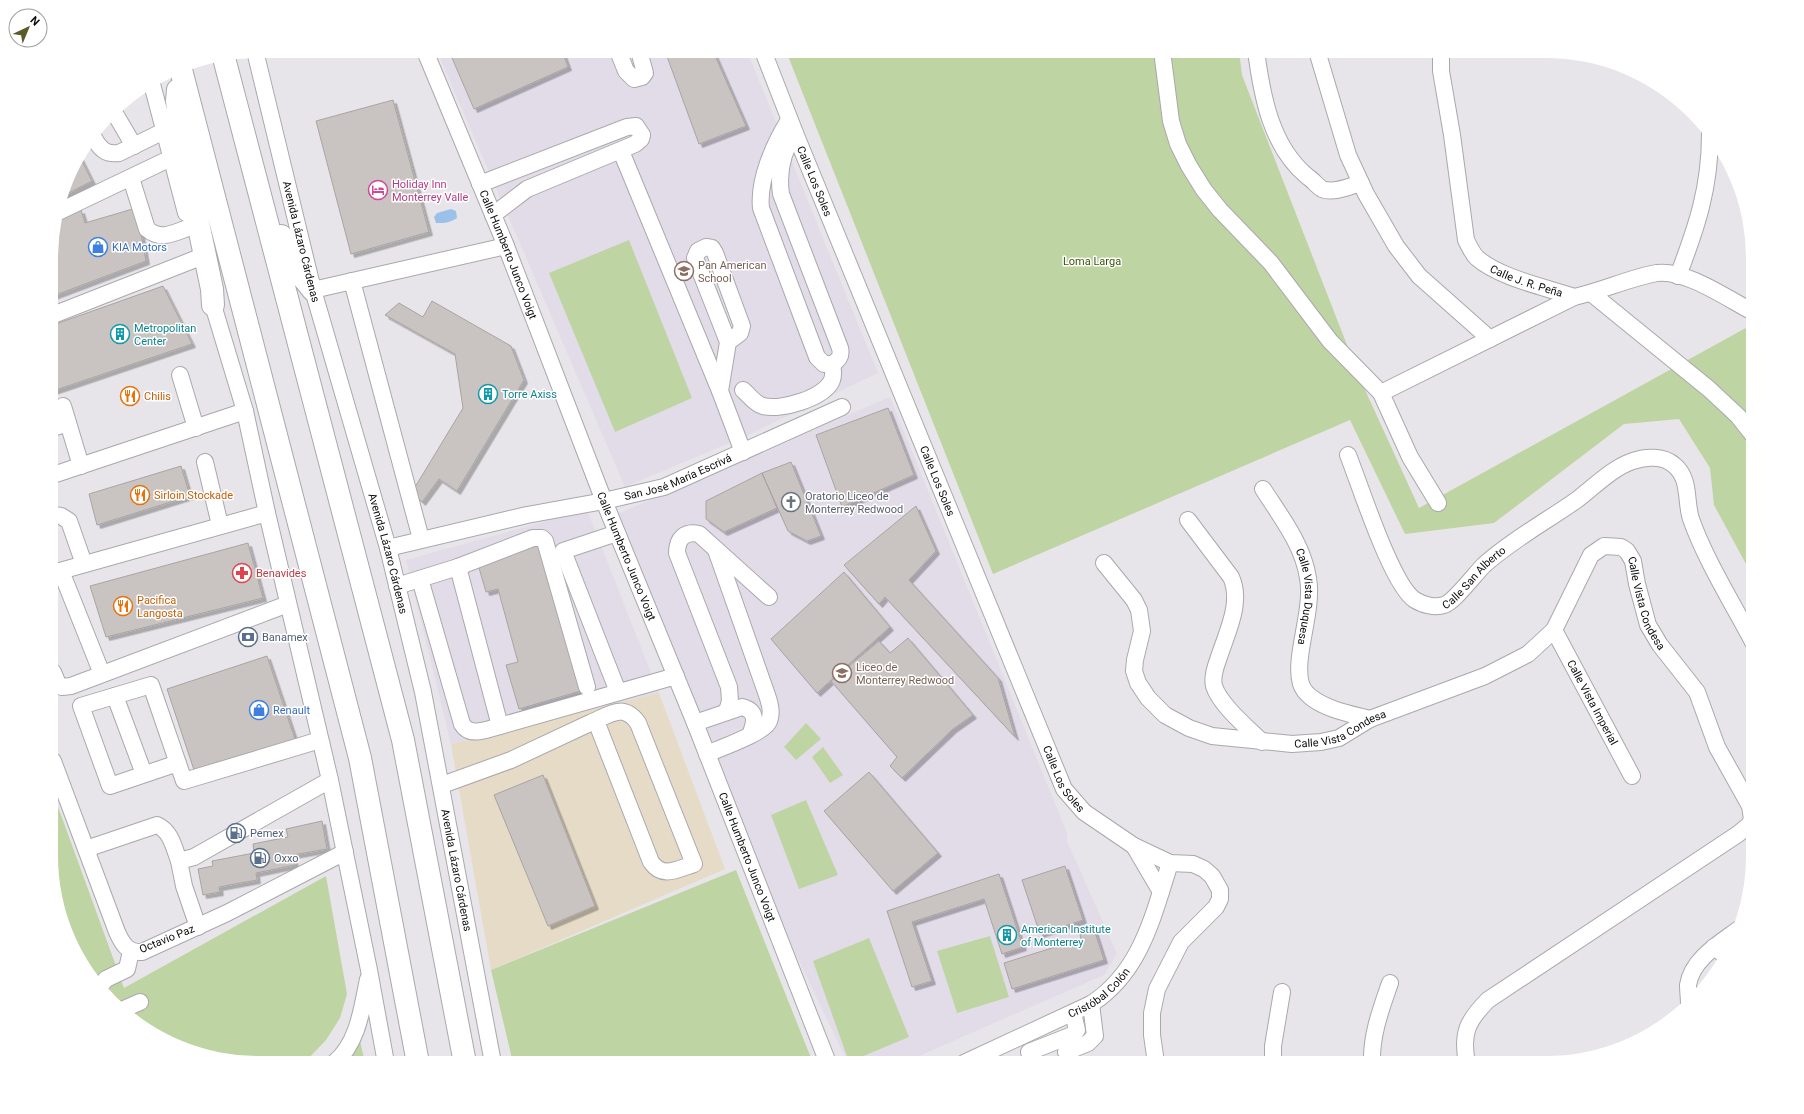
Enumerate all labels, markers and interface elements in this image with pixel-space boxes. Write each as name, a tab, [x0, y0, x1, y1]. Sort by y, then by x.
north arrow	[8, 8, 48, 48]
text: N	[27, 14, 42, 29]
street label: Calle Los Soles	[795, 144, 835, 218]
place label: Holiday Inn Monterrey Valle	[392, 178, 469, 204]
hotel icon: Holiday Inn Monterrey Valle	[367, 179, 389, 201]
street label: Avenida Lázaro Cárdenas	[280, 180, 323, 304]
street label: Calle Humberto Junco Voigt	[477, 188, 540, 321]
shop icon: KIA Motors	[87, 236, 109, 258]
place label: KIA Motors	[112, 241, 167, 254]
park label: Loma Larga	[1063, 255, 1121, 268]
place label: Pan American School	[698, 259, 767, 285]
school or university icon: Pan American School	[673, 260, 695, 282]
street label: Calle J. R. Peña	[1488, 262, 1564, 299]
place label: Metropolitan Center	[134, 322, 196, 348]
building icon: Metropolitan Center	[109, 323, 131, 345]
building icon: Torre Axiss	[477, 383, 499, 405]
restaurant icon: Chilis	[119, 385, 141, 407]
place label: Torre Axiss	[502, 388, 557, 401]
place label: Chilis	[144, 390, 171, 403]
street label: Calle Los Soles	[917, 444, 958, 518]
street label: San José María Escrivá	[623, 451, 734, 503]
restaurant icon: Sirloin Stockade	[129, 484, 151, 506]
place label: Sirloin Stockade	[154, 489, 233, 502]
street label: Calle Humberto Junco Voigt	[595, 490, 659, 623]
place label: Oratorio Liceo de Monterrey Redwood	[805, 490, 903, 516]
church icon: Oratorio Liceo de Monterrey Redwood	[780, 491, 802, 513]
street label: Avenida Lázaro Cárdenas	[366, 492, 410, 615]
street label: Calle San Alberto	[1440, 543, 1508, 612]
street label: Calle Vista Duquesa	[1293, 546, 1316, 646]
street label: Calle Vista Condesa	[1625, 554, 1668, 653]
pharmacy icon: Benavides	[231, 562, 253, 584]
place label: Benavides	[256, 567, 307, 580]
place label: Pacifica Langosta	[137, 594, 183, 620]
restaurant icon: Pacifica Langosta	[112, 595, 134, 617]
bank icon: Banamex	[237, 626, 259, 648]
place label: Banamex	[262, 631, 308, 644]
street label: Calle Vista Imperial	[1565, 658, 1621, 747]
place label: Liceo de Monterrey Redwood	[856, 661, 954, 687]
school or university icon: Liceo de Monterrey Redwood	[831, 662, 853, 684]
shop icon: Renault	[248, 699, 270, 721]
place label: Renault	[273, 704, 310, 717]
street label: Calle Vista Condesa	[1294, 707, 1388, 750]
street label: Calle Los Soles	[1040, 744, 1088, 815]
street label: Calle Humberto Junco Voigt	[716, 790, 779, 924]
street label: Avenida Lázaro Cárdenas	[439, 808, 475, 933]
fuel station icon: Pemex	[225, 822, 247, 844]
place label: Pemex	[250, 827, 284, 840]
fuel station icon: Oxxo	[249, 847, 271, 869]
place label: Oxxo	[274, 852, 299, 865]
street label: Octavio Paz	[138, 922, 197, 956]
place label: American Institute of Monterrey	[1021, 923, 1111, 949]
building icon: American Institute of Monterrey	[996, 924, 1018, 946]
street label: Cristóbal Colón	[1066, 965, 1132, 1020]

